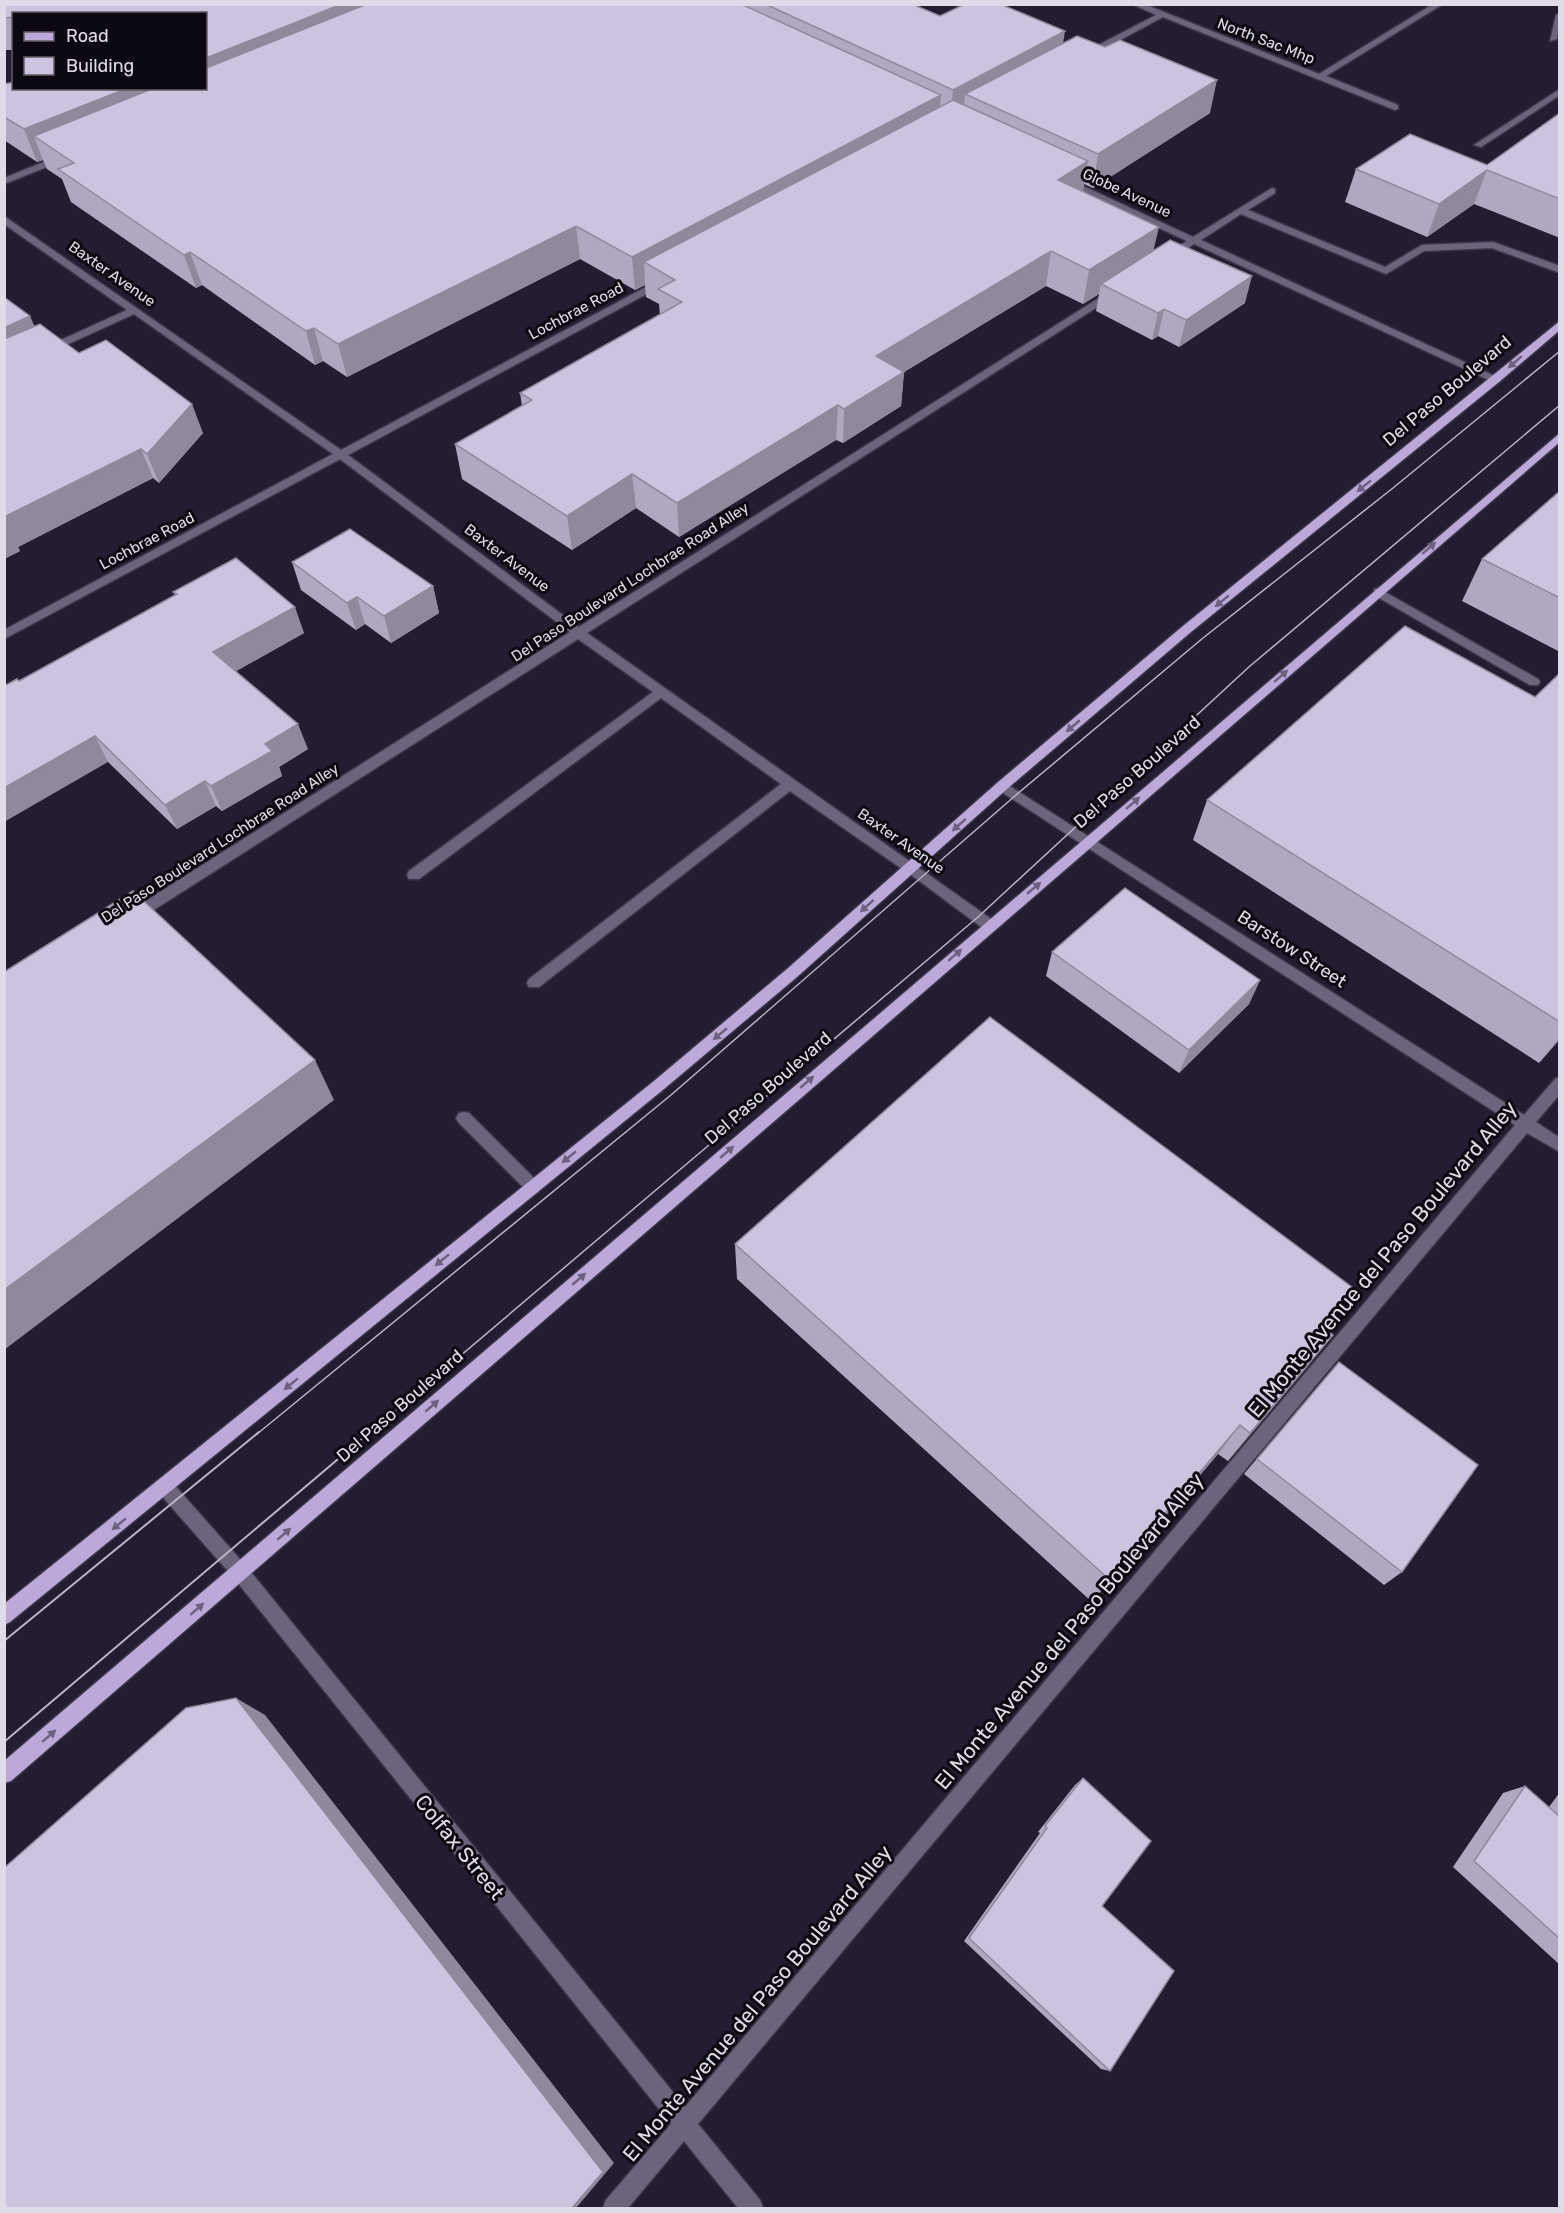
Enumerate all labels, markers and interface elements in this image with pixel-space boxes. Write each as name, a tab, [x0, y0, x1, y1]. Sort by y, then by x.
legend	[12, 12, 207, 90]
street label: North Sac Mhp	[1215, 14, 1317, 68]
text: Road	[66, 25, 109, 47]
text: Building	[66, 55, 134, 77]
street label: Globe Avenue	[1080, 165, 1174, 221]
street label: Baxter Avenue	[65, 237, 159, 311]
street label: Lochbrae Road	[526, 278, 626, 344]
street label: Del Paso Boulevard	[1378, 331, 1516, 451]
one-way arrow	[1508, 355, 1523, 368]
one-way arrow	[1356, 479, 1372, 492]
street label: Del Paso Boulevard Lochbrae Road Alley	[508, 498, 752, 666]
street label: Lochbrae Road	[97, 508, 197, 574]
street label: Baxter Avenue	[461, 520, 553, 596]
one-way arrow	[1421, 542, 1437, 555]
one-way arrow	[1214, 594, 1230, 607]
one-way arrow	[1273, 670, 1288, 683]
street label: Del Paso Boulevard	[1069, 711, 1205, 833]
one-way arrow	[1066, 719, 1081, 732]
street label: Del Paso Boulevard Lochbrae Road Alley	[98, 759, 342, 927]
one-way arrow	[1125, 797, 1140, 810]
street label: Baxter Avenue	[854, 804, 948, 878]
one-way arrow	[952, 818, 967, 831]
one-way arrow	[1026, 882, 1041, 895]
one-way arrow	[860, 899, 875, 913]
street label: Barstow Street	[1233, 906, 1351, 992]
one-way arrow	[947, 949, 962, 962]
street label: Del Paso Boulevard	[700, 1027, 836, 1149]
one-way arrow	[712, 1027, 728, 1040]
one-way arrow	[799, 1076, 814, 1089]
street label: El Monte Avenue del Paso Boulevard Alley	[1242, 1096, 1522, 1422]
one-way arrow	[719, 1145, 735, 1158]
one-way arrow	[561, 1151, 577, 1164]
one-way arrow	[434, 1254, 450, 1267]
one-way arrow	[571, 1273, 586, 1286]
street label: Del Paso Boulevard	[332, 1345, 468, 1467]
one-way arrow	[284, 1377, 299, 1390]
one-way arrow	[424, 1400, 439, 1413]
street label: El Monte Avenue del Paso Boulevard Alley	[929, 1468, 1209, 1794]
one-way arrow	[112, 1517, 127, 1530]
one-way arrow	[276, 1528, 291, 1541]
one-way arrow	[189, 1603, 204, 1616]
one-way arrow	[41, 1729, 57, 1742]
street label: Colfax Street	[410, 1789, 510, 1905]
street label: El Monte Avenue del Paso Boulevard Alley	[617, 1840, 897, 2166]

